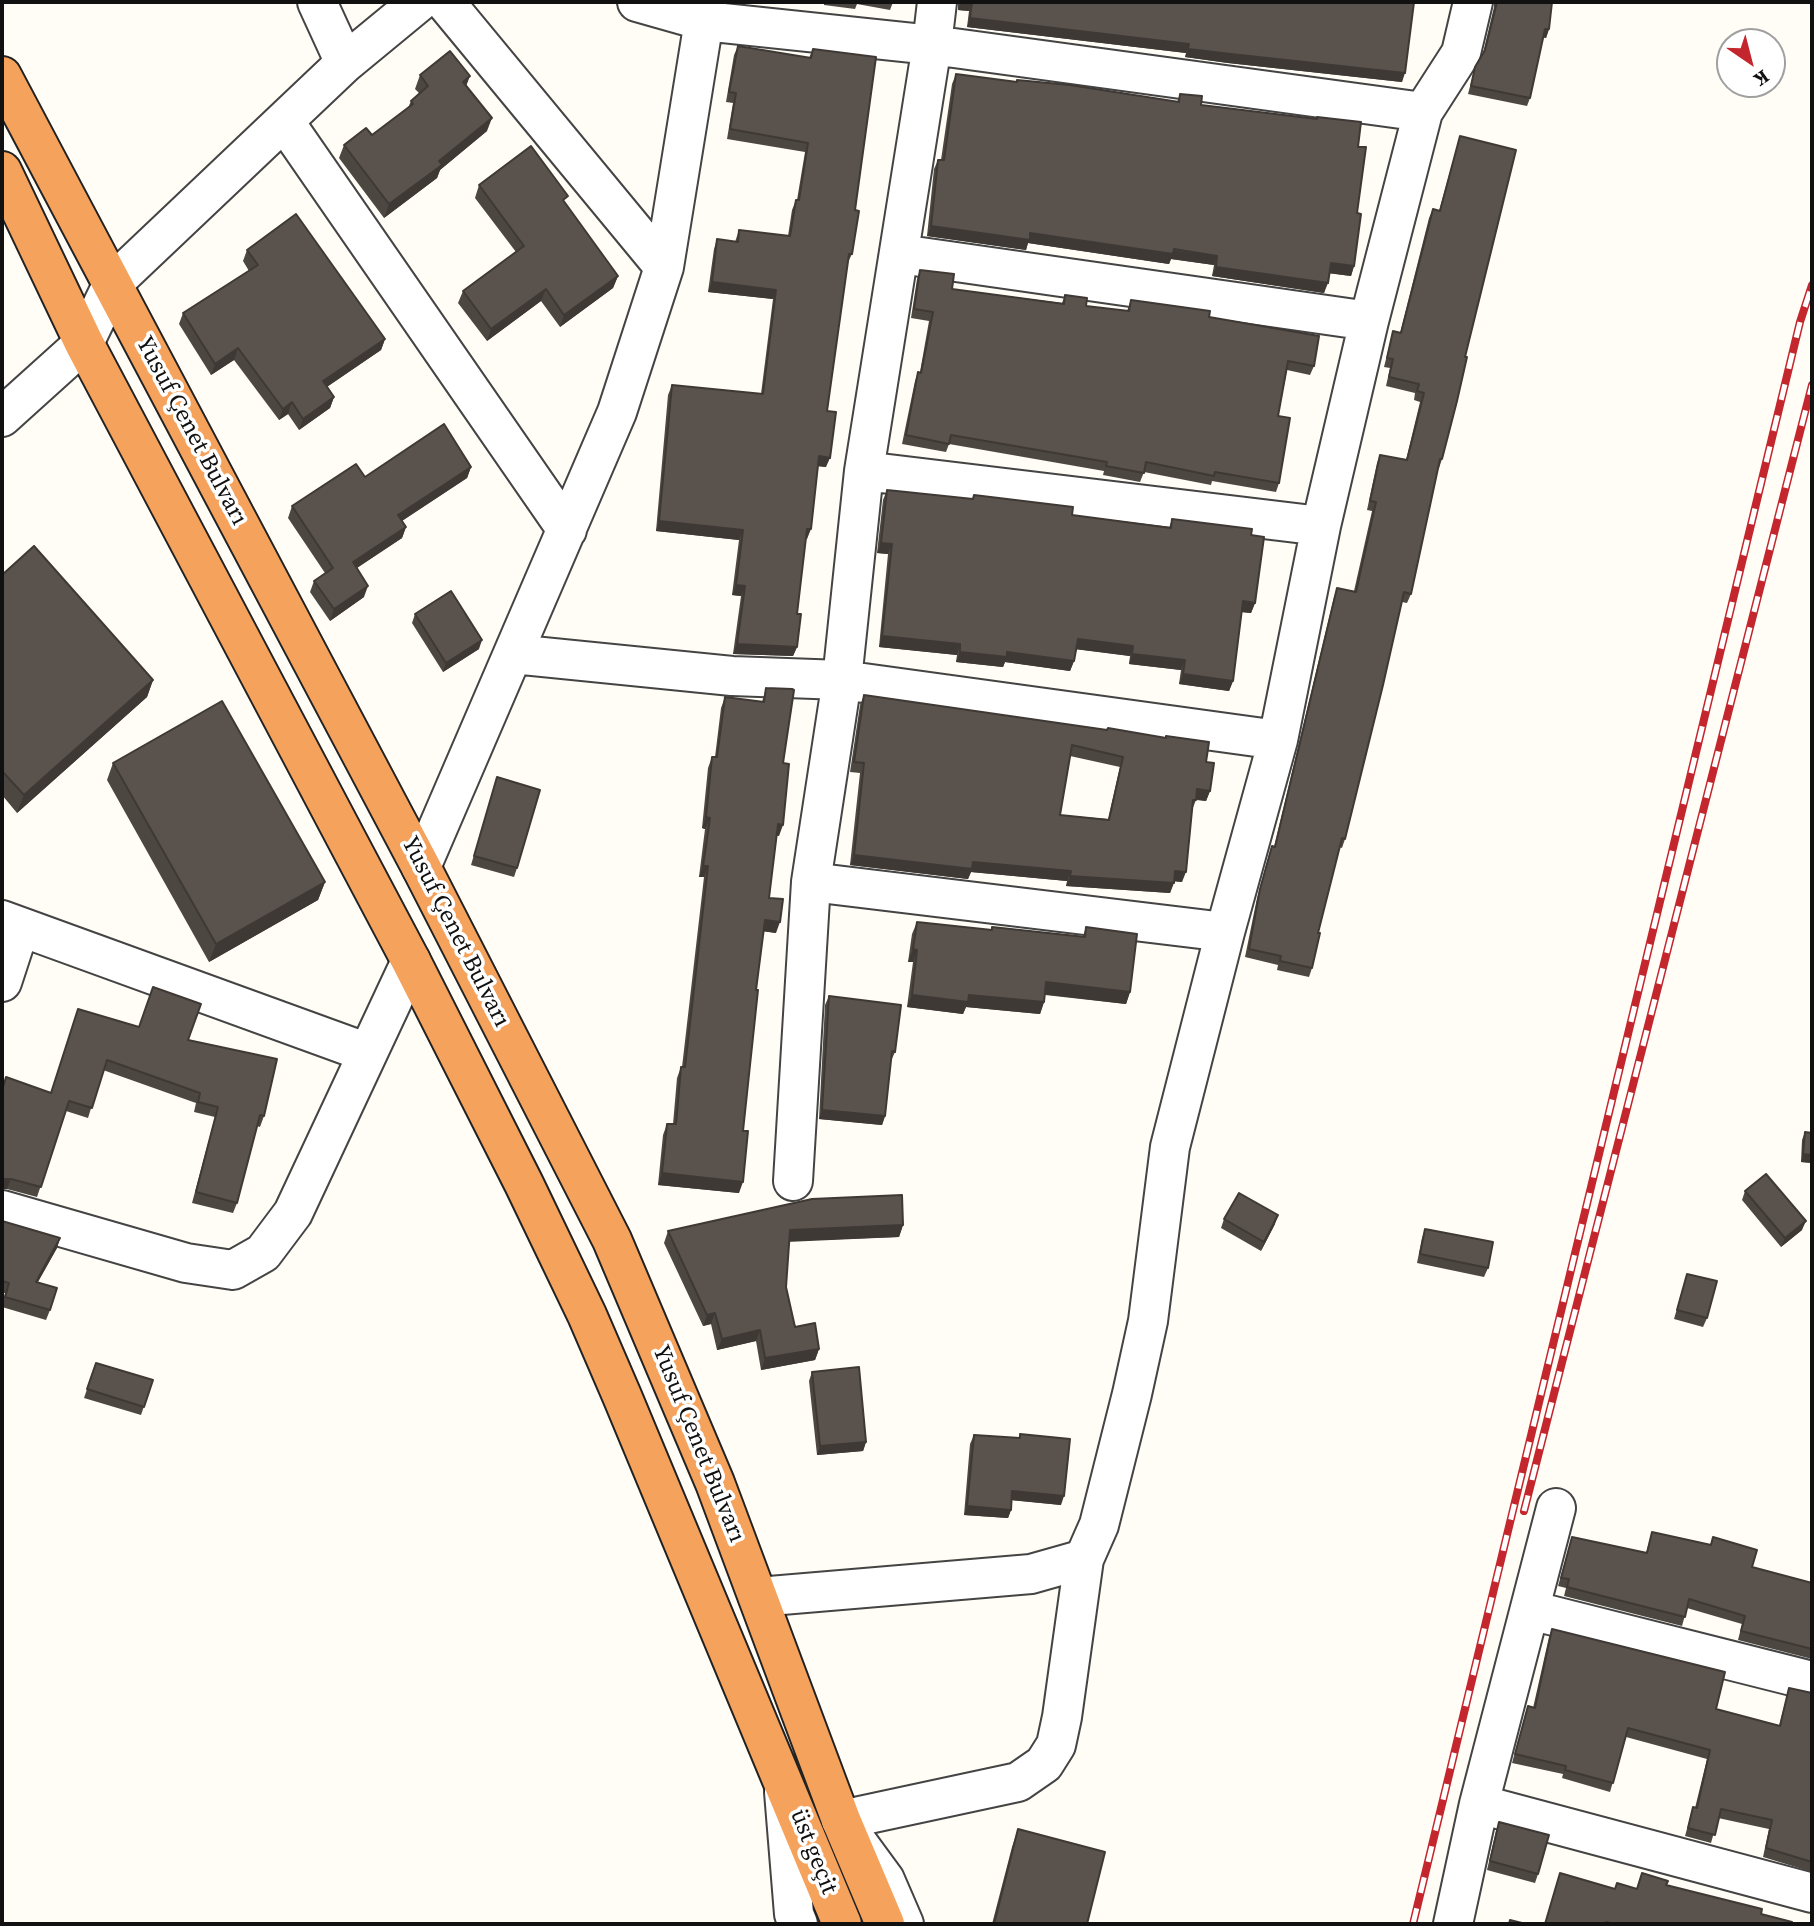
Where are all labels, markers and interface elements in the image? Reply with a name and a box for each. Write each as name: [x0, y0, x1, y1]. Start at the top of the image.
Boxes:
north arrow: [1716, 28, 1786, 98]
text: K: [1749, 64, 1775, 93]
street label: Yusuf Çenet Bulvarı: [129, 332, 253, 530]
street label: Yusuf Çenet Bulvarı: [395, 832, 515, 1032]
street label: Yusuf Çenet Bulvarı: [645, 1341, 751, 1547]
street label: üst geçit: [783, 1805, 843, 1899]

